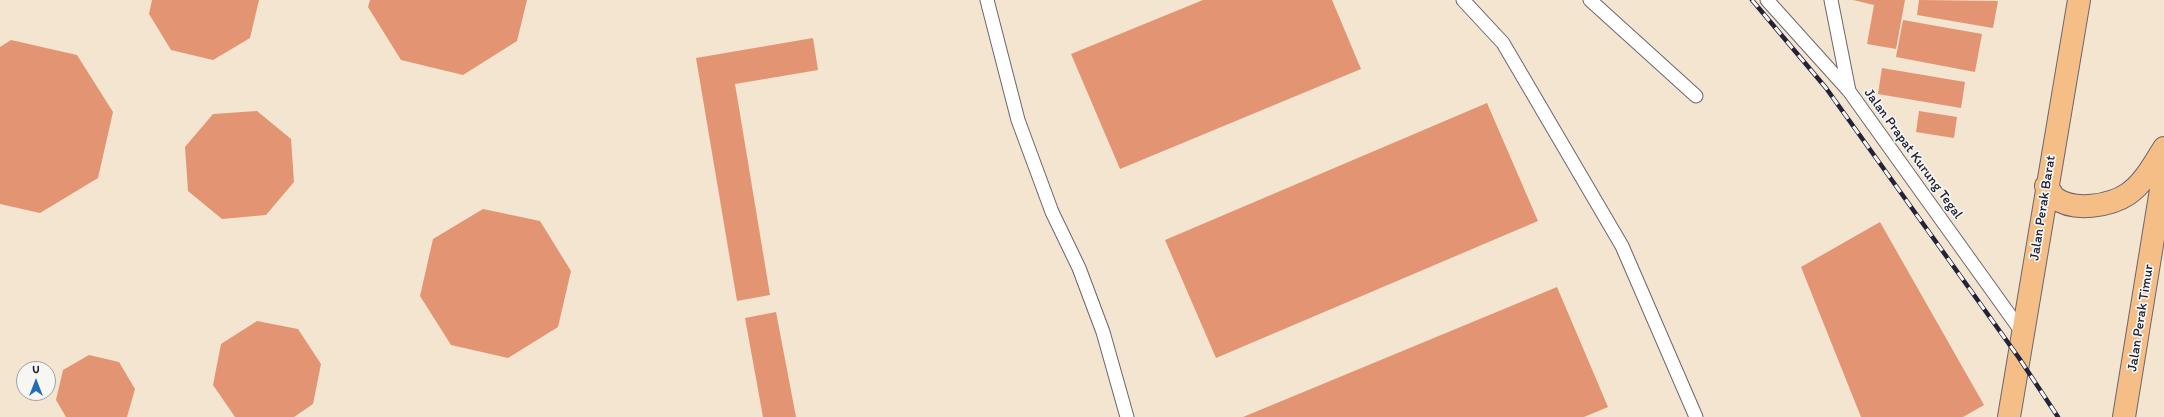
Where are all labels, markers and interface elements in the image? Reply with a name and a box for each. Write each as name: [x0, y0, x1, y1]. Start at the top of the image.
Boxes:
street label: Jalan Prapat Kurung Tegal: [1860, 86, 1966, 222]
street label: Jalan Perak Barat: [2026, 154, 2060, 262]
street label: Jalan Perak Timur: [2124, 263, 2158, 373]
north arrow: [16, 361, 56, 401]
text: U: [32, 363, 40, 376]

